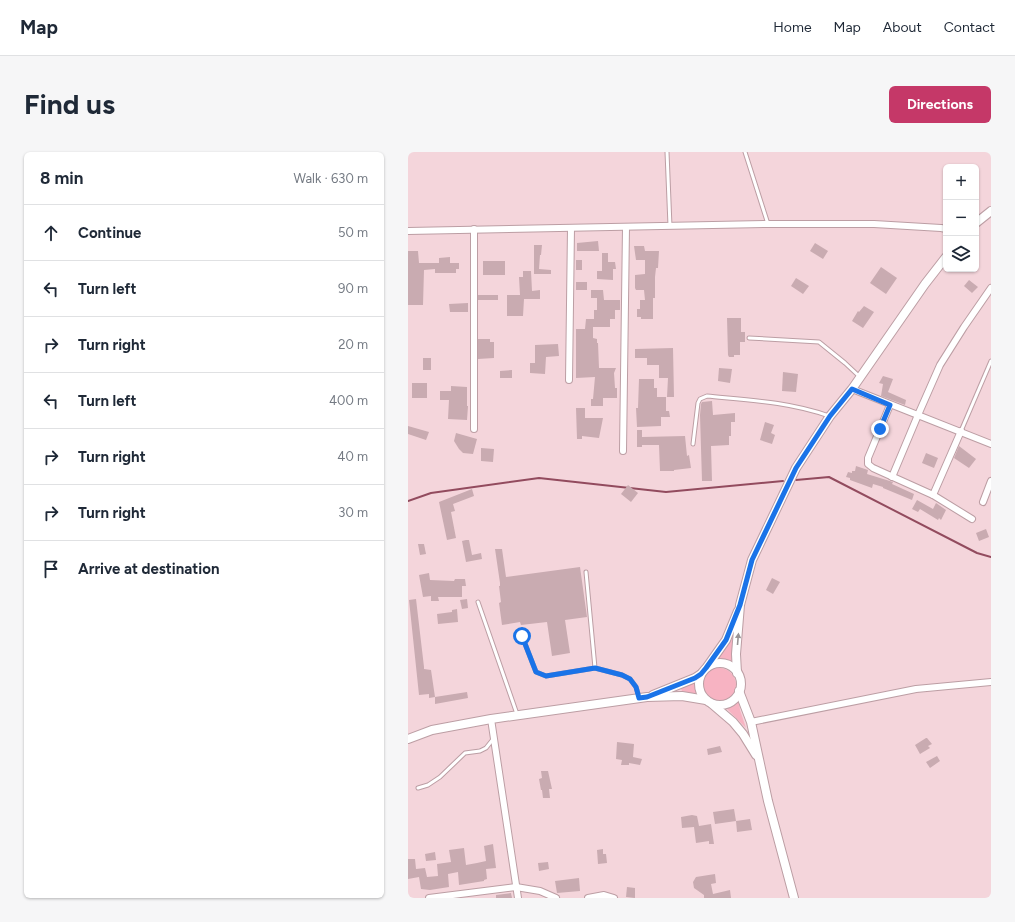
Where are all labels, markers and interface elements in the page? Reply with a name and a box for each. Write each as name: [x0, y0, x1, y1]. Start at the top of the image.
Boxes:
text: Map: [20, 16, 58, 39]
text: Home: [773, 19, 812, 36]
text: Map: [834, 19, 861, 36]
text: About: [883, 19, 922, 36]
text: Contact: [944, 19, 995, 36]
button: Directions: [889, 86, 991, 123]
text: Find us: [24, 87, 115, 121]
map controls: [943, 164, 979, 272]
button: +: [943, 164, 979, 200]
text: 8 min: [40, 168, 83, 188]
text: Walk · 630 m: [293, 171, 368, 186]
button: −: [943, 200, 979, 236]
icon: ahead: [40, 222, 62, 244]
text: Continue: [78, 224, 141, 242]
text: 50 m: [338, 225, 368, 240]
button: layers: [943, 236, 979, 272]
icon: left: [40, 278, 62, 300]
text: Turn left: [78, 280, 136, 298]
text: 90 m: [338, 281, 368, 296]
icon: right: [40, 334, 62, 356]
text: Turn right: [78, 336, 146, 354]
text: 20 m: [338, 337, 368, 352]
icon: left: [40, 390, 62, 412]
text: Turn left: [78, 392, 136, 410]
text: 400 m: [329, 393, 368, 408]
route end: [871, 420, 889, 438]
icon: right: [40, 446, 62, 468]
text: Turn right: [78, 448, 146, 466]
text: 40 m: [337, 449, 368, 464]
icon: right: [40, 502, 62, 524]
text: Turn right: [78, 504, 146, 522]
text: 30 m: [338, 505, 368, 520]
icon: arrive: [40, 558, 62, 580]
text: Arrive at destination: [78, 560, 219, 578]
route start: [513, 627, 531, 645]
one-way arrow: [734, 633, 741, 645]

